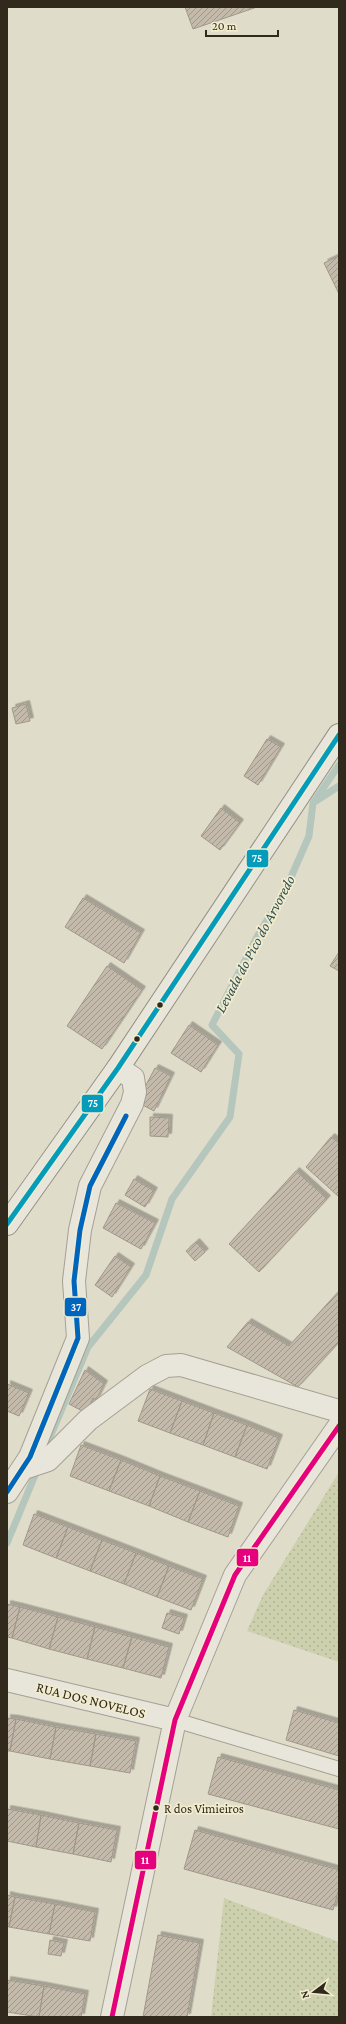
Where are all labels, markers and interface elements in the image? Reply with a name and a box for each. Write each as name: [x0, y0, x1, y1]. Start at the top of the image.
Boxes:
scale bar: [206, 12, 278, 38]
text: 20 m: [212, 19, 237, 33]
line badge: 75: [246, 849, 269, 868]
text: 75: [252, 852, 262, 864]
water label: Levada do Pico do Arvoredo: [212, 873, 298, 1015]
unlabelled marker: [155, 1000, 165, 1010]
unlabelled marker: [132, 1034, 142, 1044]
line badge: 75: [81, 1094, 104, 1113]
text: 75: [88, 1097, 98, 1109]
line badge: 37: [64, 1297, 87, 1317]
text: 37: [71, 1301, 81, 1313]
line badge: 11: [236, 1548, 259, 1567]
text: 11: [243, 1552, 251, 1564]
street label: RUA DOS NOVELOS: [35, 1679, 148, 1721]
place label: R dos Vimieiros: [164, 1801, 244, 1816]
marker: R dos Vimieiros: [151, 1803, 161, 1813]
line badge: 11: [134, 1850, 157, 1870]
text: 11: [141, 1854, 149, 1866]
north arrow: [294, 1972, 334, 2012]
text: N: [297, 1989, 311, 2000]

